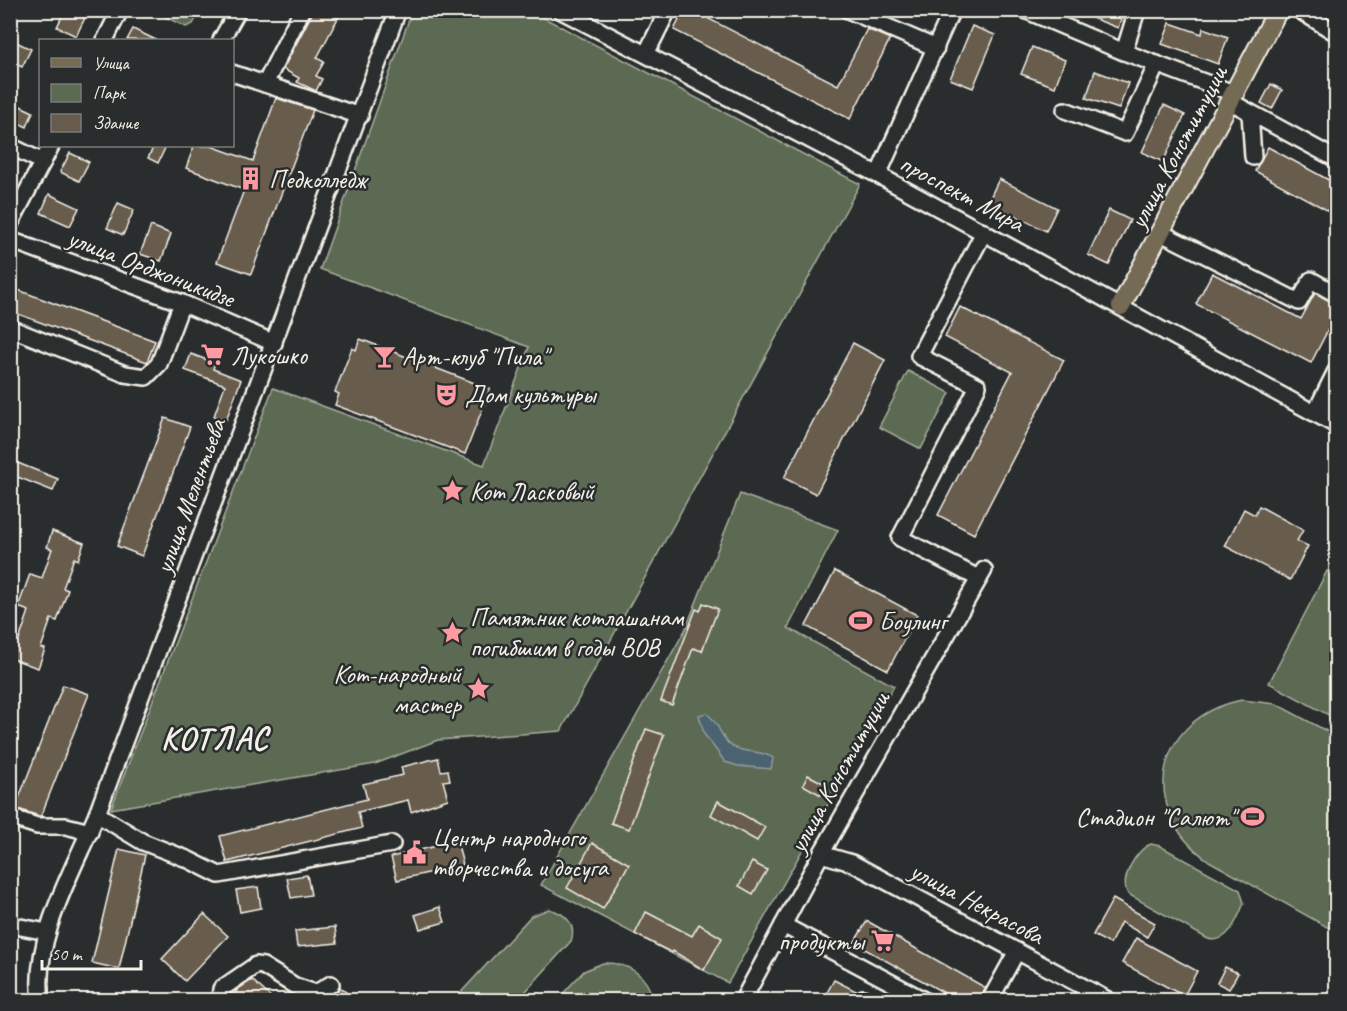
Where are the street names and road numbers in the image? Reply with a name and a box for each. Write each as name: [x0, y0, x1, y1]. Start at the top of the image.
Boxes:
street label: улица Конституции: [1120, 59, 1235, 236]
street label: проспект Мира: [894, 146, 1032, 240]
street label: улица Орджоникидзе: [61, 220, 241, 316]
street label: улица Мелентьева: [146, 412, 234, 580]
street label: улица Конституции: [780, 684, 898, 860]
street label: улица Некрасова: [903, 853, 1051, 953]

